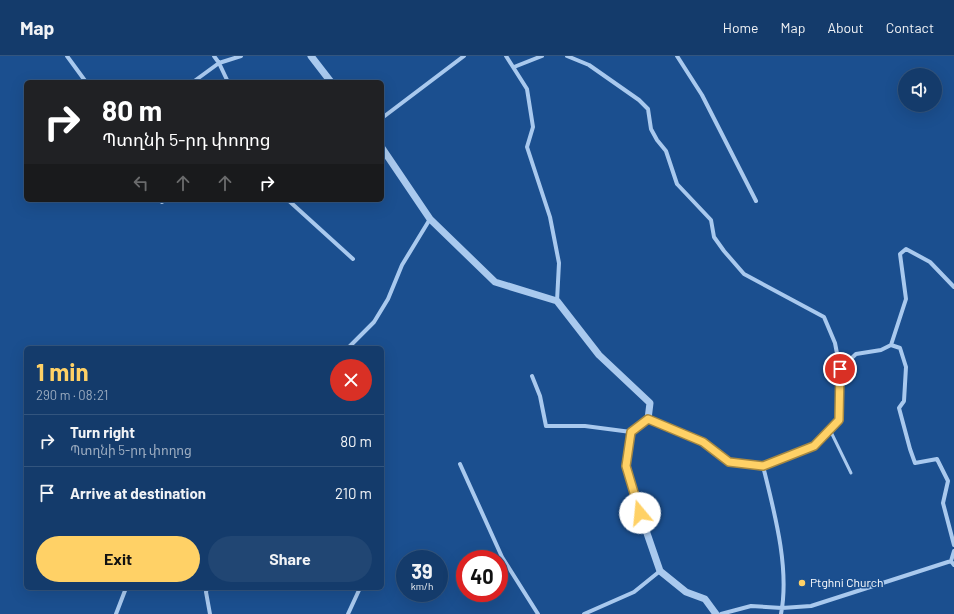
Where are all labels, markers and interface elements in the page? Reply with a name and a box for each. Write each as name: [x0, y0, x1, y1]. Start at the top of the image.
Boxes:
text: Map: [20, 16, 54, 39]
text: Home: [723, 19, 759, 36]
text: Map: [781, 19, 805, 36]
text: About: [827, 19, 864, 36]
text: Contact: [886, 19, 934, 36]
map controls: [898, 68, 942, 112]
button: sound: [898, 68, 942, 112]
text: 80 m: [102, 93, 162, 127]
icon: right: [36, 96, 88, 148]
text: Պտղնի 5-րդ փողոց: [102, 128, 271, 150]
icon: left: [130, 172, 152, 194]
icon: ahead: [172, 172, 194, 194]
icon: ahead: [214, 172, 236, 194]
icon: right: [256, 172, 278, 194]
pin: [823, 352, 857, 386]
text: 1 min: [36, 357, 89, 386]
icon: arrive: [829, 358, 851, 380]
button: close: [330, 359, 372, 401]
text: 290 m · 08:21: [36, 387, 108, 403]
text: Turn right: [70, 423, 135, 441]
icon: right: [36, 430, 58, 452]
text: 80 m: [340, 432, 372, 450]
text: Պտղնի 5-րդ փողոց: [70, 442, 192, 458]
icon: arrive: [36, 482, 58, 504]
text: Arrive at destination: [70, 484, 206, 502]
text: 210 m: [335, 484, 372, 502]
position arrow: [619, 492, 661, 534]
button: Exit: [36, 536, 200, 582]
button: Share: [208, 536, 372, 582]
speed limit sign: 40: [456, 550, 508, 602]
text: 39: [411, 559, 433, 583]
place label: Ptghni Church: [810, 575, 883, 589]
marker: Ptghni Church: [797, 578, 807, 588]
text: km/h: [411, 580, 433, 592]

